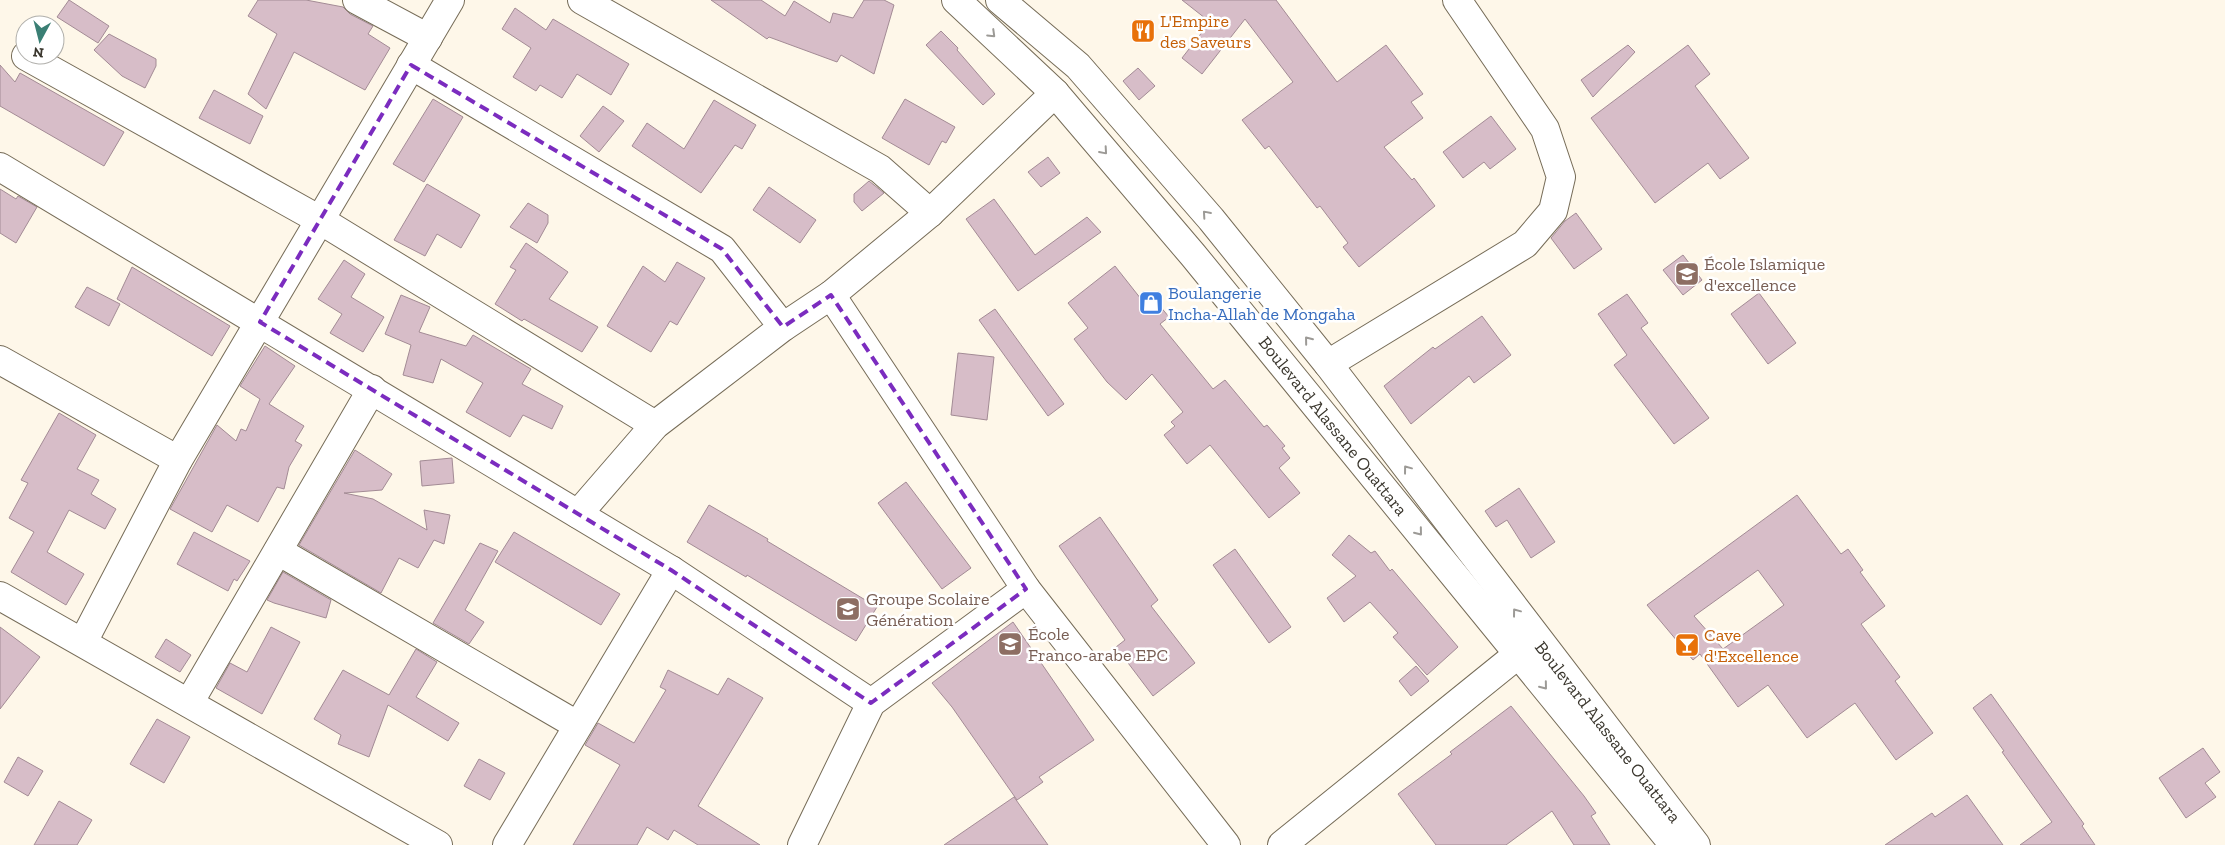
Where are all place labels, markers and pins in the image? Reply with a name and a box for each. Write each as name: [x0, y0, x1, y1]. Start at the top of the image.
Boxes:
place label: L'Empire des Saveurs: [1160, 10, 1251, 53]
restaurant icon: L'Empire des Saveurs: [1130, 18, 1156, 44]
place label: École Islamique d'excellence: [1704, 253, 1825, 296]
school or university icon: École Islamique d'excellence: [1674, 261, 1700, 287]
place label: Boulangerie Incha-Allah de Mongaha: [1168, 282, 1356, 325]
shop icon: Boulangerie Incha-Allah de Mongaha: [1138, 290, 1164, 316]
place label: Groupe Scolaire Génération: [866, 588, 989, 631]
school or university icon: Groupe Scolaire Génération: [835, 596, 861, 622]
place label: École Franco-arabe EPC: [1028, 623, 1168, 666]
place label: Cave d'Excellence: [1704, 624, 1799, 667]
school or university icon: École Franco-arabe EPC: [997, 631, 1023, 657]
bar icon: Cave d'Excellence: [1674, 632, 1700, 658]

